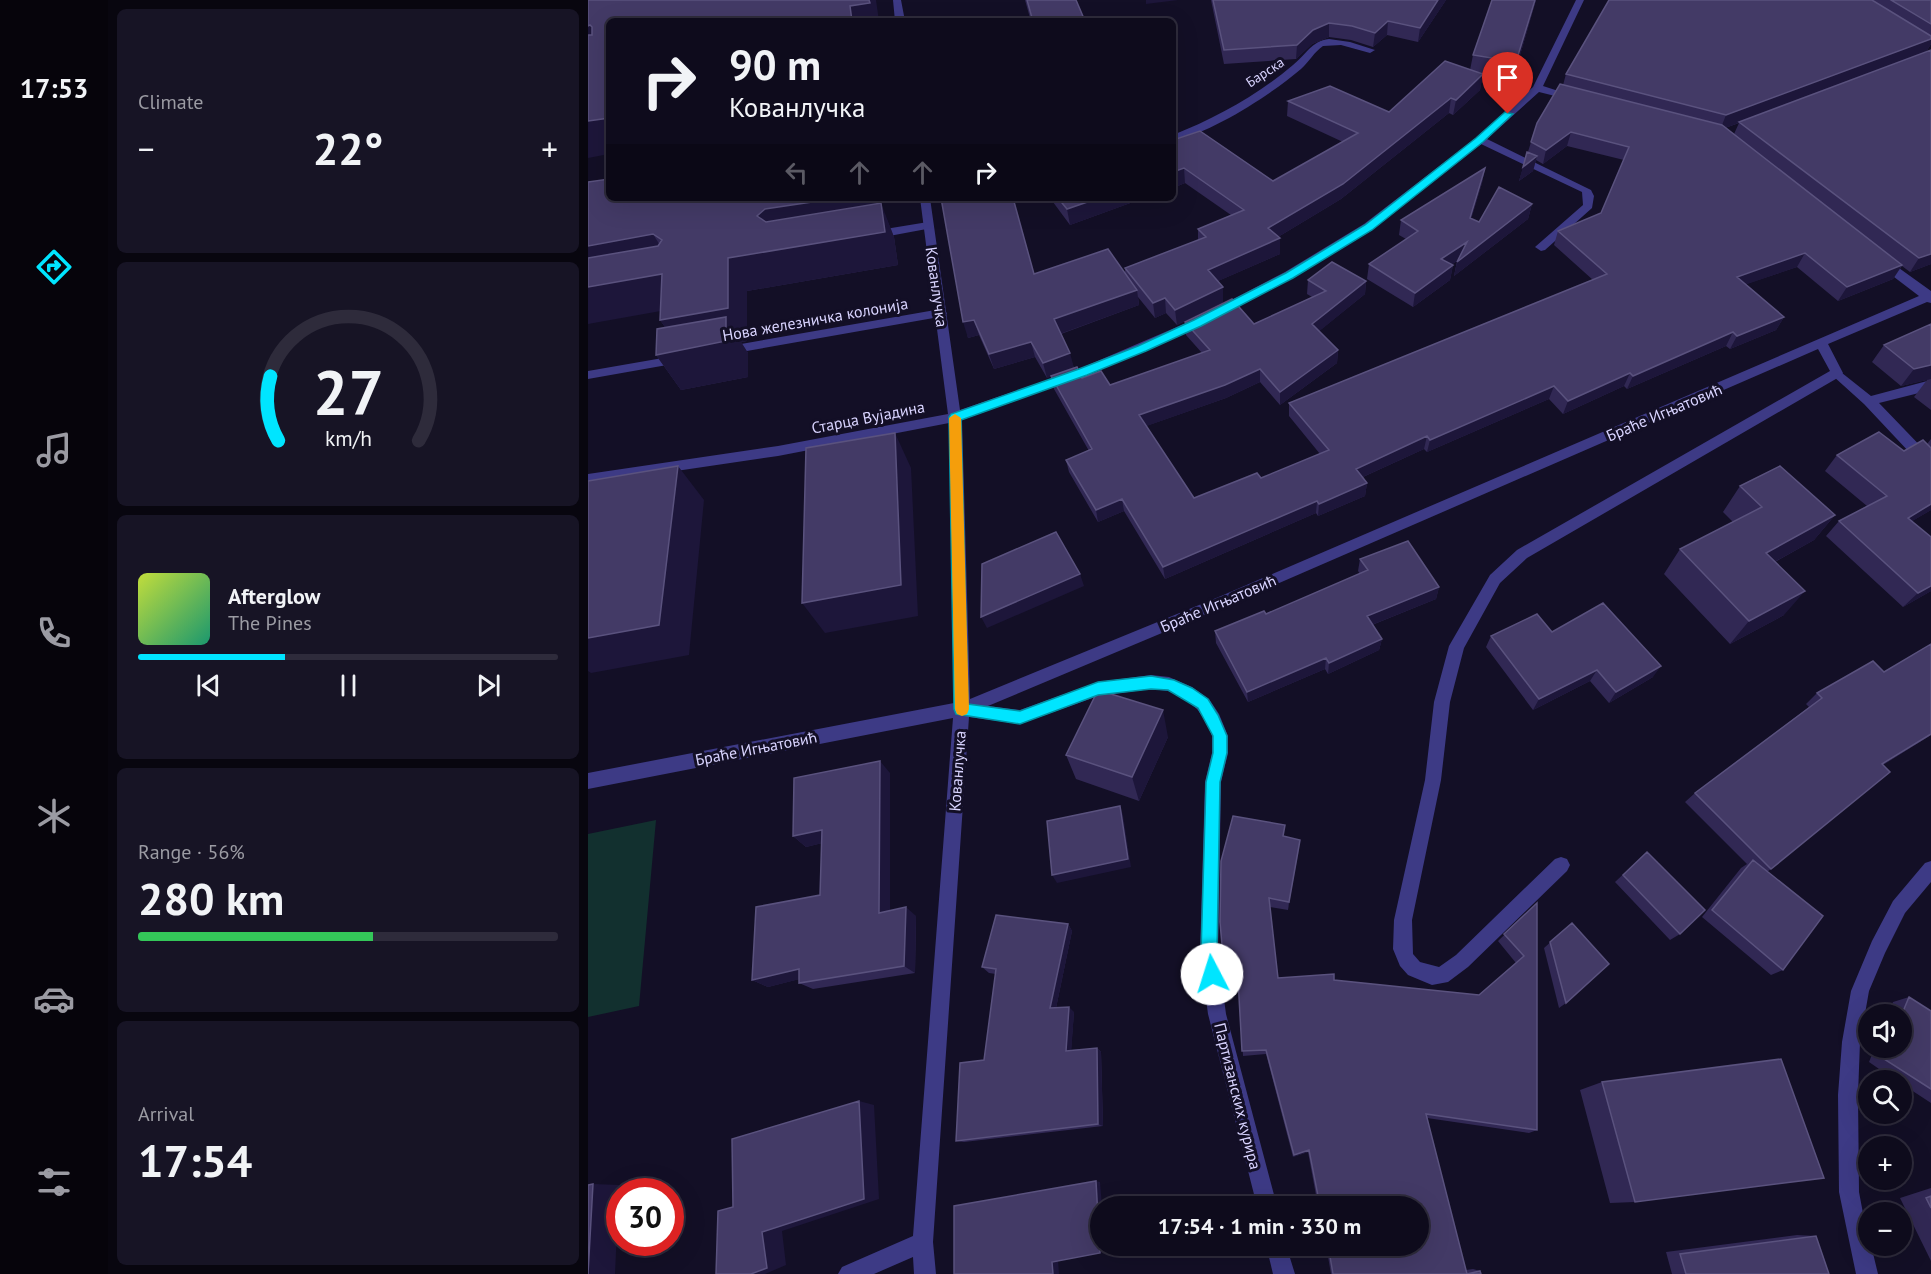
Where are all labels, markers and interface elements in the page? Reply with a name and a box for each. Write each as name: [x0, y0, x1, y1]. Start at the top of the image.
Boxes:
text: 90 m: [729, 37, 821, 92]
icon: right: [630, 42, 708, 120]
pin: [1482, 52, 1533, 114]
street label: Барска: [1242, 53, 1288, 91]
icon: arrive: [1491, 61, 1524, 94]
text: 17:53: [20, 71, 88, 105]
text: Climate: [138, 89, 204, 115]
text: Кованлучка: [729, 90, 865, 124]
text: 22°: [313, 119, 383, 177]
text: −: [138, 127, 155, 170]
text: +: [541, 127, 558, 170]
icon: left: [780, 156, 813, 189]
icon: ahead: [843, 156, 876, 189]
icon: ahead: [906, 156, 939, 189]
icon: right: [969, 156, 1002, 189]
icon: directions: [33, 246, 75, 288]
street label: Кованлучка: [921, 246, 953, 328]
street label: Нова железничка колонија: [721, 293, 909, 345]
text: 27: [313, 351, 383, 432]
street label: Браће Игњатовић: [1603, 379, 1725, 445]
street label: Старца Вујадина: [810, 396, 926, 438]
text: km/h: [324, 424, 371, 452]
icon: music: [33, 429, 75, 471]
street label: Браће Игњатовић: [1157, 570, 1279, 636]
text: Afterglow: [228, 582, 320, 610]
text: The Pines: [228, 610, 312, 636]
icon: phone: [33, 612, 75, 654]
icon: previous: [192, 669, 225, 702]
icon: pause: [332, 669, 365, 702]
icon: next: [472, 669, 505, 702]
street label: Браће Игњатовић: [693, 726, 819, 770]
street label: Кованлучка: [944, 730, 970, 812]
icon: climate: [33, 795, 75, 837]
text: Range · 56%: [138, 839, 245, 865]
text: 280 km: [138, 869, 284, 927]
position arrow: [1180, 942, 1244, 1006]
icon: car: [33, 978, 75, 1020]
map controls: [1858, 1004, 1912, 1256]
button: sound: [1858, 1004, 1912, 1058]
street label: Партизанских курира: [1210, 1021, 1266, 1171]
button: search: [1858, 1070, 1912, 1124]
text: Arrival: [138, 1101, 194, 1127]
text: 17:54: [138, 1131, 252, 1189]
button: +: [1858, 1136, 1912, 1190]
icon: filters: [33, 1161, 75, 1203]
speed limit sign: 30: [606, 1178, 684, 1256]
button: −: [1858, 1202, 1912, 1256]
text: 17:54 · 1 min · 330 m: [1158, 1212, 1361, 1240]

